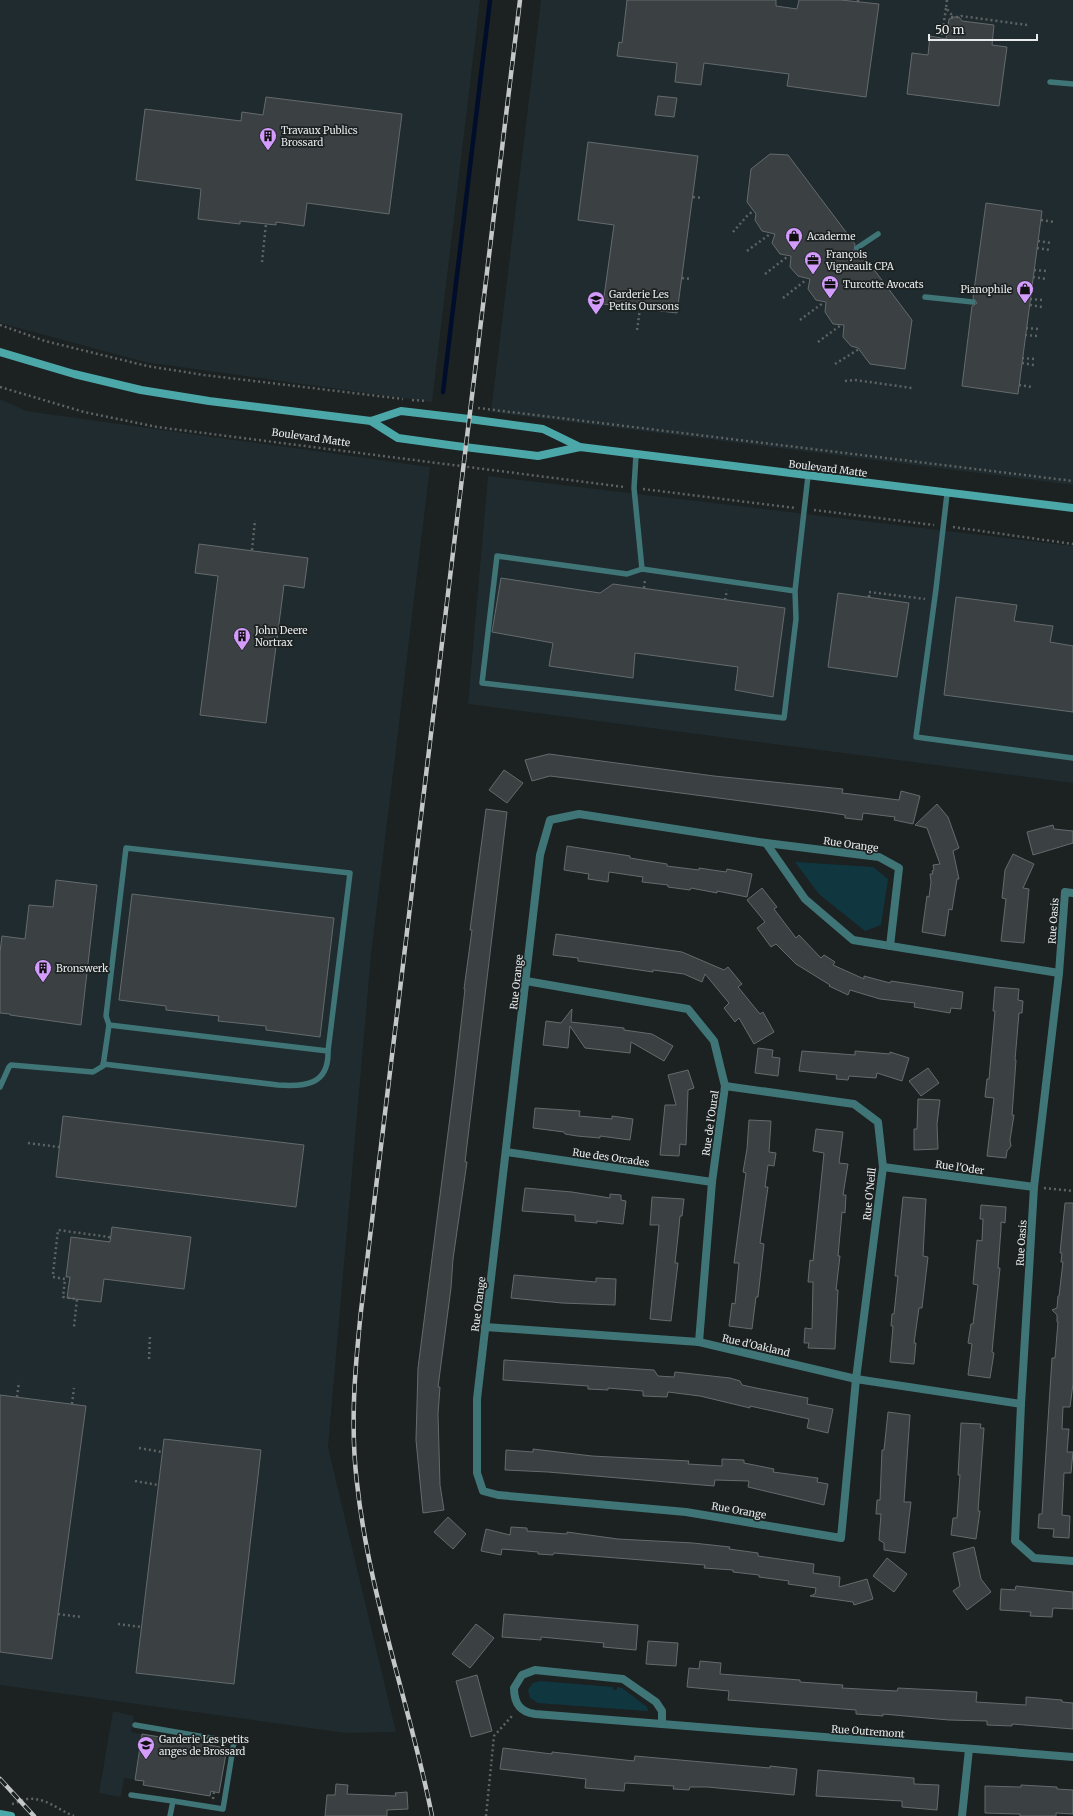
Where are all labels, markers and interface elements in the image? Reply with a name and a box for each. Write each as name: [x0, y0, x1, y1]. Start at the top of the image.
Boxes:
scale bar: [929, 16, 1037, 42]
text: 50 m: [935, 22, 964, 37]
place label: Travaux Publics Brossard: [281, 124, 358, 149]
building icon: Travaux Publics Brossard: [258, 126, 278, 151]
shop icon: Acaderme: [784, 226, 804, 251]
place label: Acaderme: [806, 230, 855, 243]
place label: François Vigneault CPA: [825, 248, 895, 273]
office icon: François Vigneault CPA: [803, 250, 823, 275]
office icon: Turcotte Avocats: [820, 274, 840, 299]
place label: Turcotte Avocats: [843, 278, 924, 291]
shop icon: Pianophile: [1015, 279, 1035, 304]
place label: Pianophile: [960, 283, 1012, 296]
place label: Garderie Les Petits Oursons: [609, 288, 679, 313]
school or university icon: Garderie Les Petits Oursons: [586, 290, 606, 315]
street label: Boulevard Matte: [271, 426, 351, 449]
street label: Boulevard Matte: [788, 457, 868, 480]
place label: John Deere Nortrax: [254, 624, 308, 649]
building icon: John Deere Nortrax: [232, 626, 252, 651]
street label: Rue Orange: [823, 834, 879, 855]
street label: Rue Oasis: [1045, 897, 1062, 945]
street label: Rue Orange: [507, 954, 526, 1010]
building icon: Bronswerk: [33, 958, 53, 983]
place label: Bronswerk: [56, 962, 109, 975]
street label: Rue de l'Oural: [699, 1089, 722, 1157]
street label: Rue des Orcades: [572, 1146, 650, 1169]
street label: Rue l'Oder: [935, 1158, 986, 1177]
street label: Rue O'Neill: [860, 1167, 879, 1221]
street label: Rue Oasis: [1013, 1219, 1030, 1267]
street label: Rue Orange: [469, 1276, 488, 1332]
street label: Rue d'Oakland: [721, 1331, 791, 1360]
street label: Rue Orange: [711, 1499, 767, 1522]
street label: Rue Outremont: [831, 1722, 905, 1741]
place label: Garderie Les petits anges de Brossard: [159, 1733, 249, 1758]
school or university icon: Garderie Les petits anges de Brossard: [136, 1735, 156, 1760]

